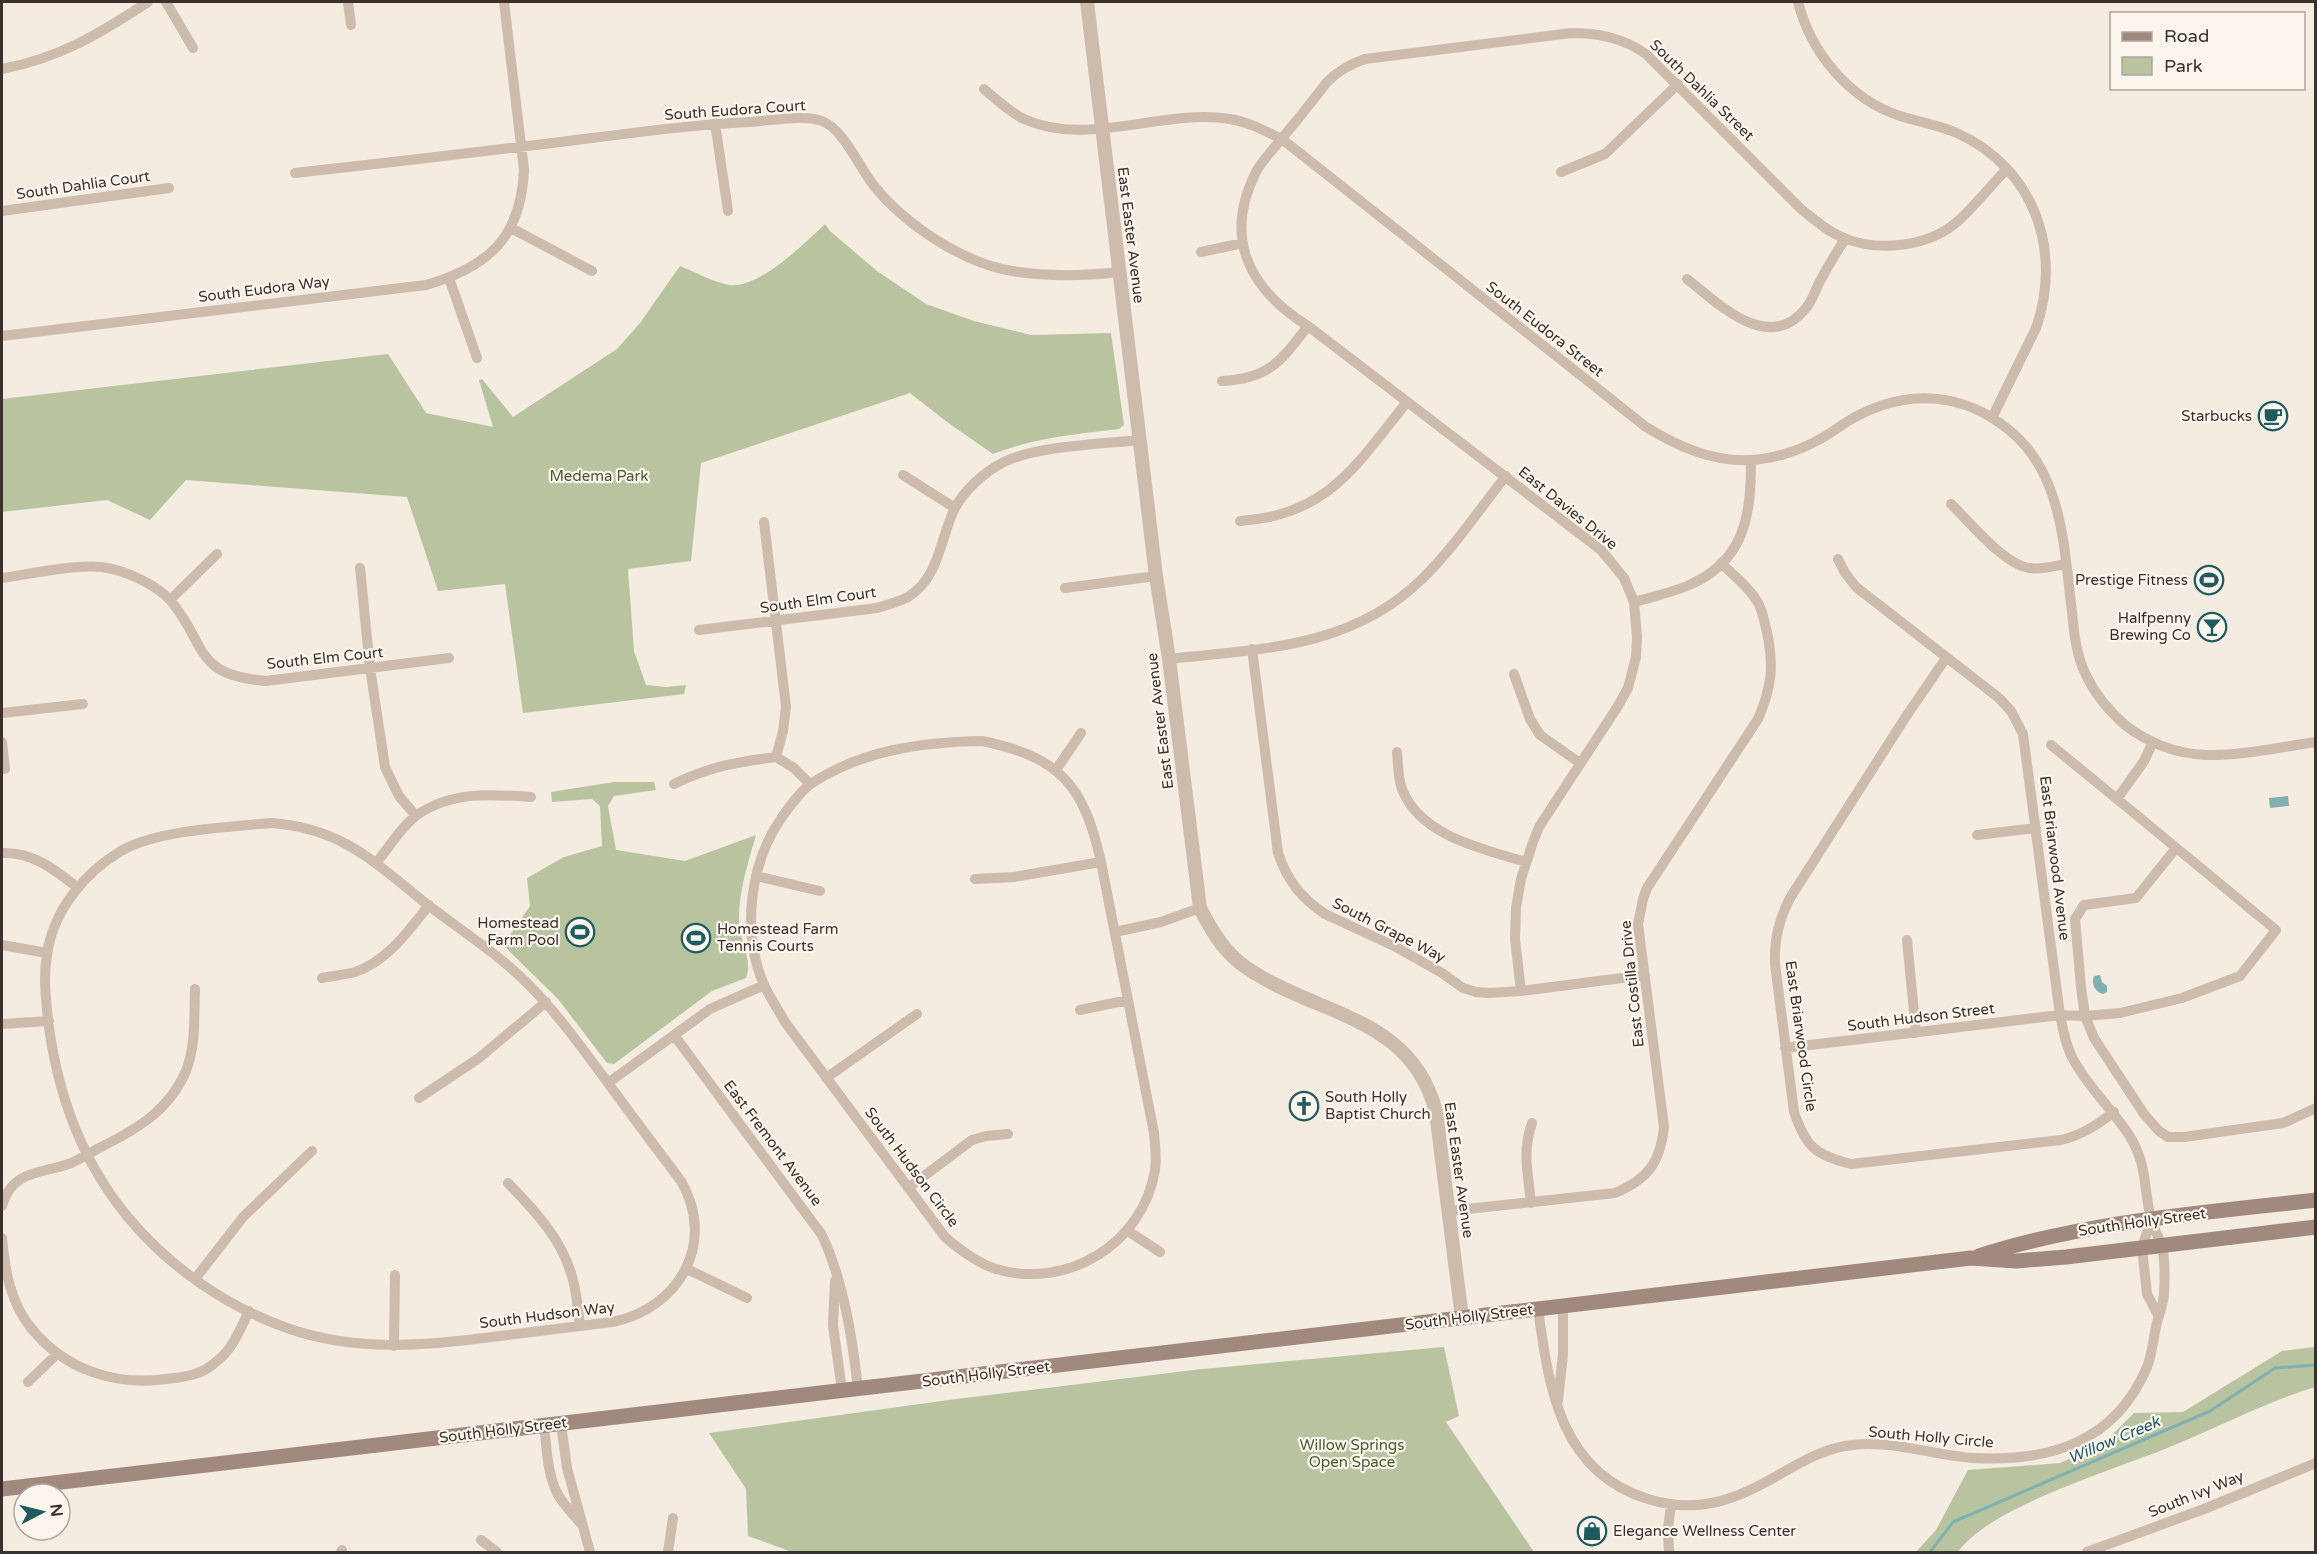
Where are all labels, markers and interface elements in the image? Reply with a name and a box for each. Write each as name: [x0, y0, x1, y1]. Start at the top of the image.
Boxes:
legend: [2110, 12, 2305, 90]
text: Road: [2164, 25, 2209, 47]
street label: South Dahlia Street: [1646, 36, 1758, 144]
text: Park: [2164, 55, 2203, 77]
street label: South Eudora Court: [664, 96, 806, 124]
street label: East Easter Avenue: [1114, 166, 1148, 304]
street label: South Dahlia Court: [15, 167, 151, 203]
street label: South Eudora Way: [197, 272, 331, 306]
street label: South Eudora Street: [1483, 277, 1608, 381]
cafe icon: Starbucks: [2257, 400, 2289, 432]
place label: Starbucks: [2181, 407, 2252, 425]
street label: East Davies Drive: [1515, 463, 1621, 553]
park label: Medema Park: [550, 467, 648, 485]
sports icon: Prestige Fitness: [2193, 564, 2225, 596]
place label: Prestige Fitness: [2075, 571, 2188, 589]
street label: South Elm Court: [759, 583, 878, 617]
place label: Halfpenny Brewing Co: [2109, 609, 2191, 644]
bar icon: Halfpenny Brewing Co: [2196, 611, 2228, 643]
street label: South Elm Court: [266, 643, 384, 673]
street label: East Easter Avenue: [1143, 652, 1177, 790]
street label: East Briarwood Avenue: [2036, 775, 2074, 941]
street label: South Grape Way: [1329, 894, 1449, 966]
place label: Homestead Farm Pool: [477, 914, 559, 949]
sports icon: Homestead Farm Pool: [564, 916, 596, 948]
place label: Homestead Farm Tennis Courts: [717, 920, 838, 955]
street label: East Costilla Drive: [1616, 920, 1648, 1048]
sports icon: Homestead Farm Tennis Courts: [680, 922, 712, 954]
street label: East Briarwood Circle: [1782, 960, 1820, 1112]
street label: South Hudson Street: [1846, 999, 1996, 1035]
street label: East Fremont Avenue: [720, 1077, 826, 1209]
place label: South Holly Baptist Church: [1325, 1088, 1431, 1123]
church icon: South Holly Baptist Church: [1288, 1090, 1320, 1122]
street label: East Easter Avenue: [1441, 1101, 1477, 1239]
street label: South Hudson Circle: [861, 1104, 963, 1230]
street label: South Holly Street: [2077, 1204, 2207, 1240]
street label: South Hudson Way: [478, 1298, 616, 1332]
street label: South Holly Street: [1404, 1300, 1534, 1334]
street label: South Holly Street: [921, 1357, 1051, 1391]
water label: Willow Creek: [2065, 1411, 2164, 1468]
street label: South Holly Street: [438, 1413, 568, 1447]
street label: South Holly Circle: [1868, 1423, 1994, 1451]
park label: Willow Springs Open Space: [1300, 1436, 1404, 1471]
street label: South Ivy Way: [2146, 1467, 2246, 1521]
north arrow: [12, 1482, 72, 1542]
text: N: [45, 1503, 67, 1518]
shop icon: Elegance Wellness Center: [1576, 1515, 1608, 1547]
place label: Elegance Wellness Center: [1613, 1522, 1796, 1540]

